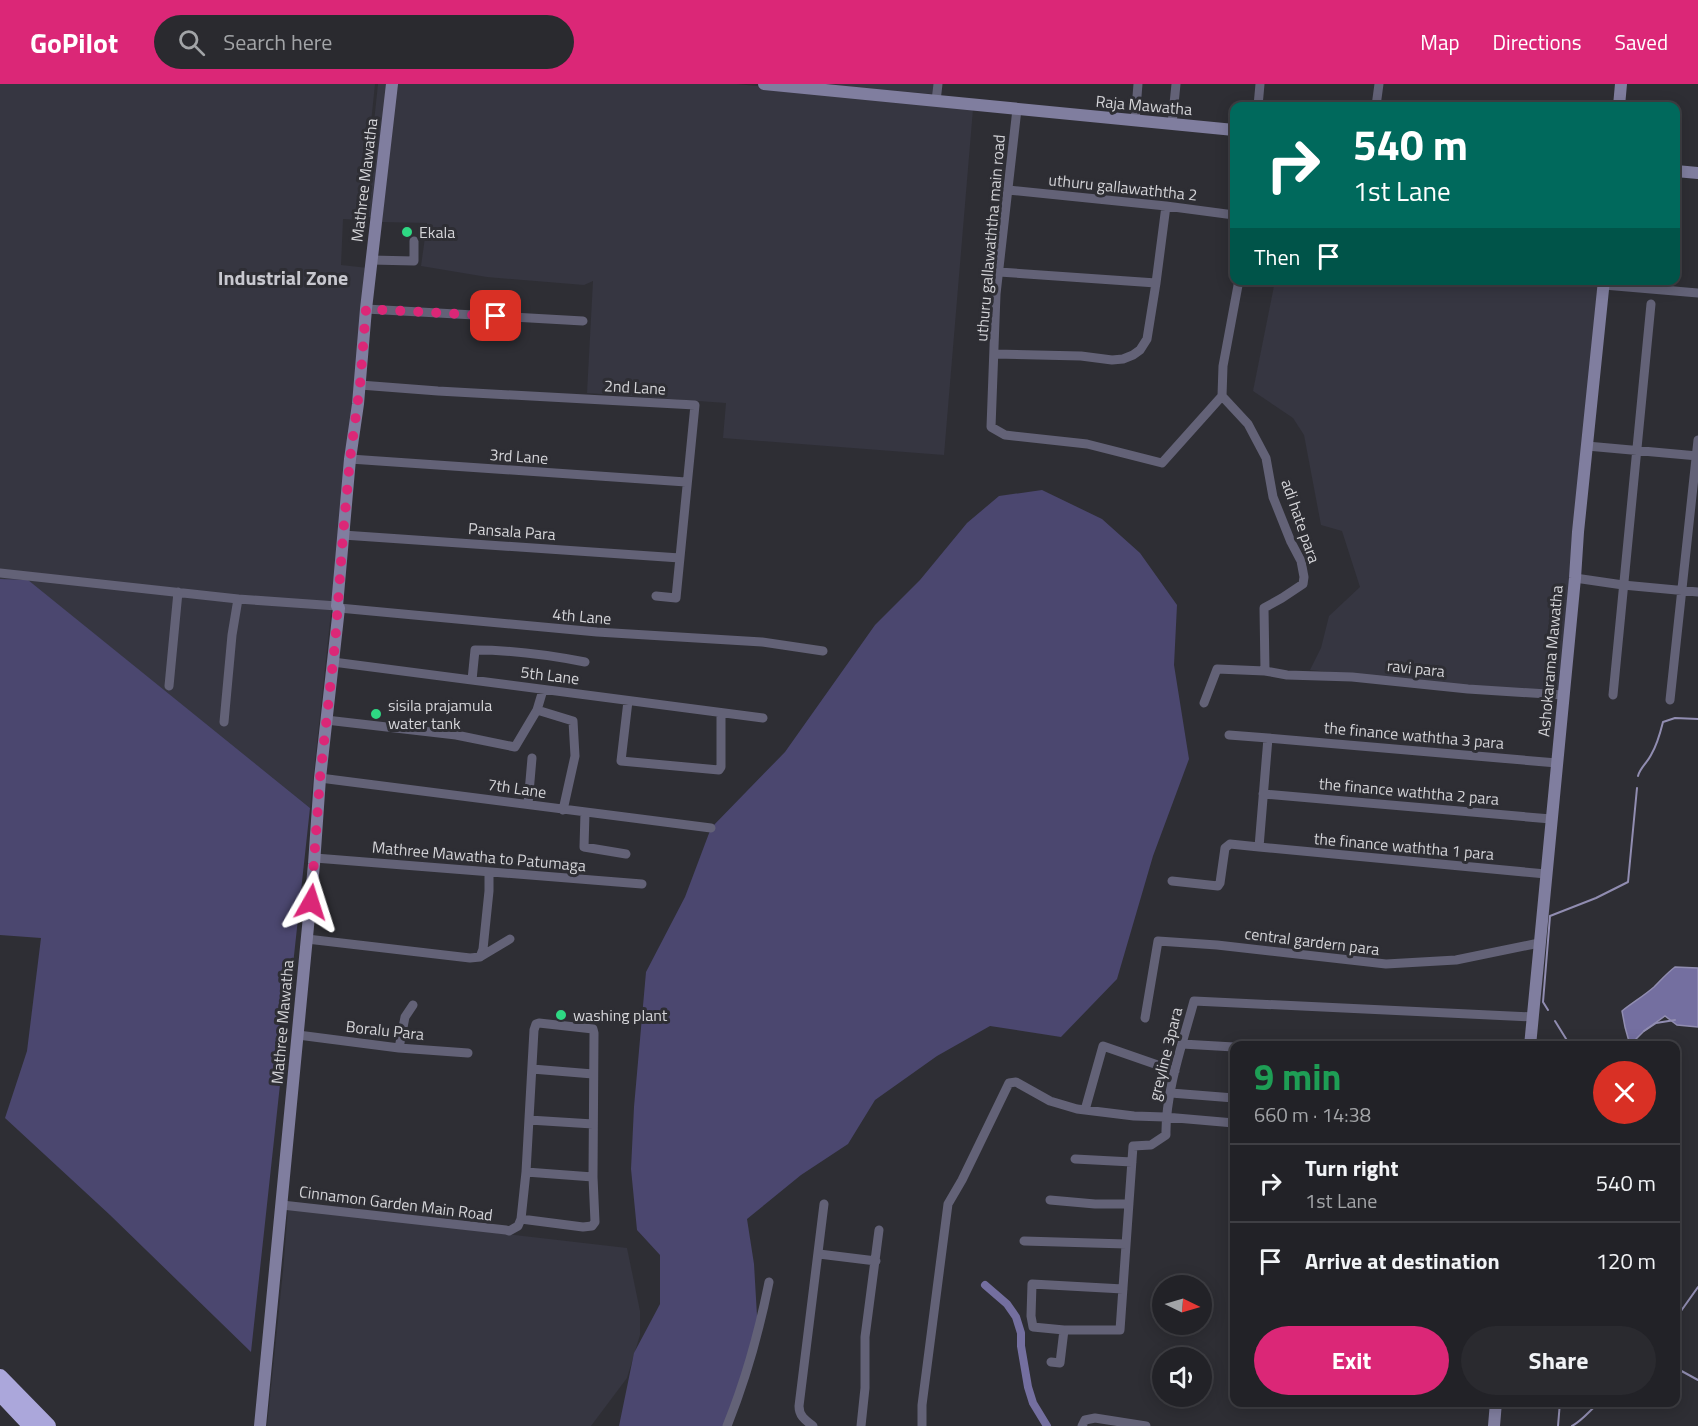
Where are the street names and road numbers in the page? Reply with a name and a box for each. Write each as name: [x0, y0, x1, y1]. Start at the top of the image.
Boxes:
street label: Raja Mawatha: [1095, 89, 1193, 121]
street label: Mathree Mawatha: [345, 117, 383, 243]
street label: uthuru gallawaththa main road: [969, 133, 1011, 343]
street label: uthuru gallawaththa 2: [1047, 167, 1199, 207]
street label: 2nd Lane: [603, 373, 667, 401]
street label: 3rd Lane: [489, 442, 549, 470]
street label: adi hate para: [1275, 476, 1327, 566]
street label: Pansala Para: [467, 516, 557, 546]
street label: Ashokarama Mawatha: [1531, 584, 1569, 738]
street label: 4th Lane: [552, 601, 612, 631]
street label: ravi para: [1386, 653, 1446, 683]
street label: 5th Lane: [519, 659, 581, 691]
street label: the finance waththa 3 para: [1323, 715, 1505, 755]
street label: the finance waththa 2 para: [1318, 771, 1500, 811]
street label: 7th Lane: [486, 772, 548, 804]
street label: the finance waththa 1 para: [1313, 826, 1495, 866]
street label: Mathree Mawatha to Patumaga: [371, 835, 587, 877]
street label: central gardern para: [1243, 921, 1381, 961]
street label: Mathree Mawatha: [265, 959, 299, 1085]
street label: greyline 3para: [1142, 1005, 1188, 1103]
street label: Boralu Para: [345, 1014, 425, 1046]
street label: Cinnamon Garden Main Road: [298, 1179, 494, 1227]

